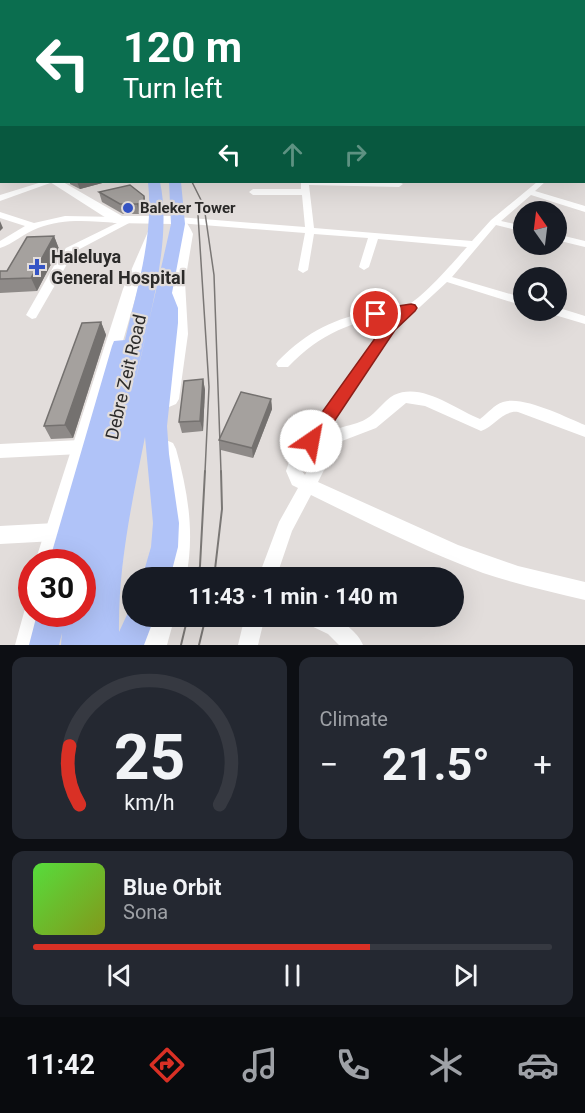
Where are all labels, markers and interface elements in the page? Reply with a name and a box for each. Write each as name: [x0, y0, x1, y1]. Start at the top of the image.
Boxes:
text: 120 m: [123, 23, 242, 72]
icon: left: [24, 24, 102, 102]
text: Turn left: [123, 73, 223, 105]
icon: left: [213, 138, 246, 171]
icon: ahead: [276, 138, 309, 171]
icon: right: [339, 138, 372, 171]
place label: Baleker Tower: [140, 199, 236, 217]
marker: Baleker Tower: [121, 201, 135, 215]
north arrow: [513, 201, 567, 255]
map controls: [513, 201, 567, 321]
place label: Haleluya General Hospital: [51, 246, 185, 288]
marker: Haleluya General Hospital: [28, 258, 46, 276]
button: search: [513, 267, 567, 321]
pin: [350, 288, 401, 339]
icon: arrive: [359, 297, 392, 330]
street label: Debre Zeit Road: [101, 312, 150, 441]
position arrow: [279, 409, 343, 473]
speed limit sign: 30: [18, 549, 96, 627]
text: 11:43 · 1 min · 140 m: [188, 584, 398, 609]
text: Climate: [320, 707, 388, 731]
text: 25: [113, 721, 185, 794]
text: 21.5°: [382, 738, 490, 791]
text: −: [320, 745, 338, 784]
text: +: [533, 745, 552, 784]
text: km/h: [124, 790, 174, 815]
text: Blue Orbit: [123, 875, 221, 900]
text: Sona: [123, 900, 168, 924]
icon: previous: [103, 959, 136, 992]
icon: pause: [276, 959, 309, 992]
icon: next: [449, 959, 482, 992]
icon: directions: [146, 1044, 188, 1086]
icon: music: [239, 1044, 281, 1086]
icon: phone: [332, 1044, 374, 1086]
icon: climate: [425, 1044, 467, 1086]
icon: car: [517, 1044, 559, 1086]
text: 11:42: [25, 1049, 95, 1081]

